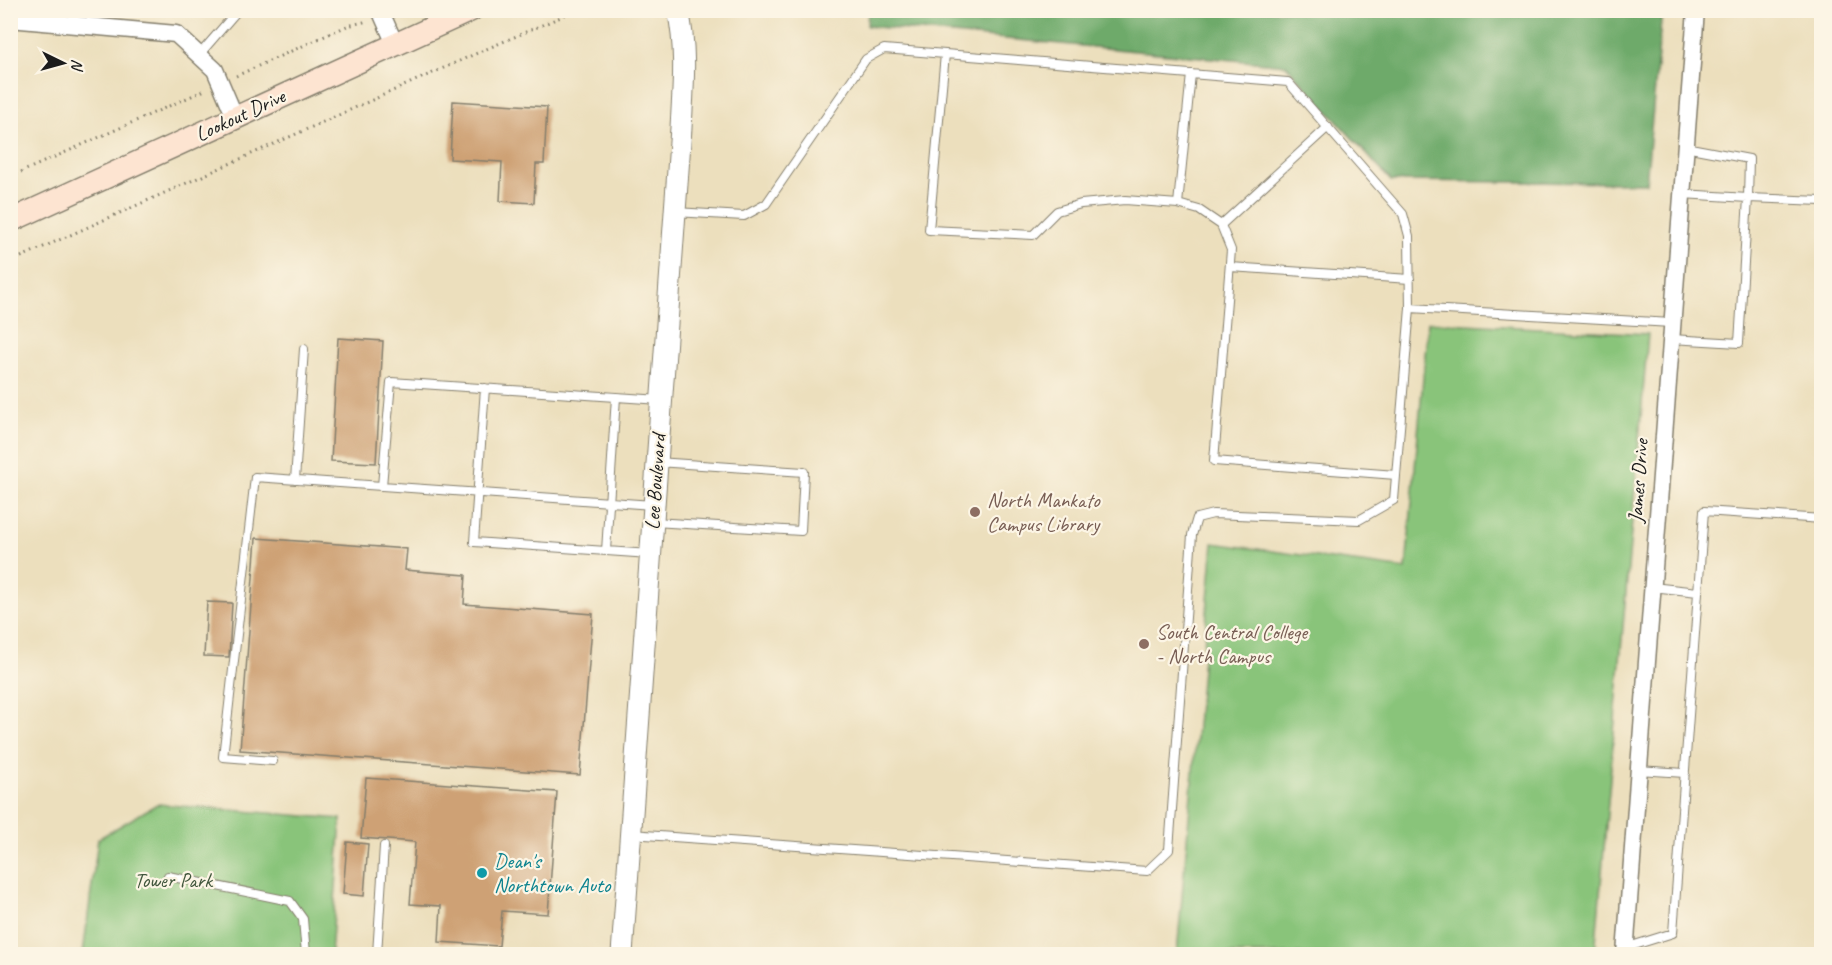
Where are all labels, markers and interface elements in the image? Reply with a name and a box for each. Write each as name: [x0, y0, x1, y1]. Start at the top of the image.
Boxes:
north arrow: [33, 33, 93, 93]
text: N: [66, 58, 87, 73]
street label: Lookout Drive: [191, 82, 290, 147]
street label: Lee Boulevard: [639, 430, 672, 531]
street label: James Drive: [1622, 436, 1654, 525]
place label: North Mankato Campus Library: [987, 487, 1101, 537]
marker: North Mankato Campus Library: [968, 505, 982, 519]
place label: South Central College - North Campus: [1156, 619, 1309, 669]
marker: South Central College - North Campus: [1137, 637, 1151, 651]
place label: Dean's Northtown Auto: [494, 848, 612, 898]
marker: Dean's Northtown Auto: [475, 866, 489, 880]
park label: Tower Park: [134, 867, 214, 893]

